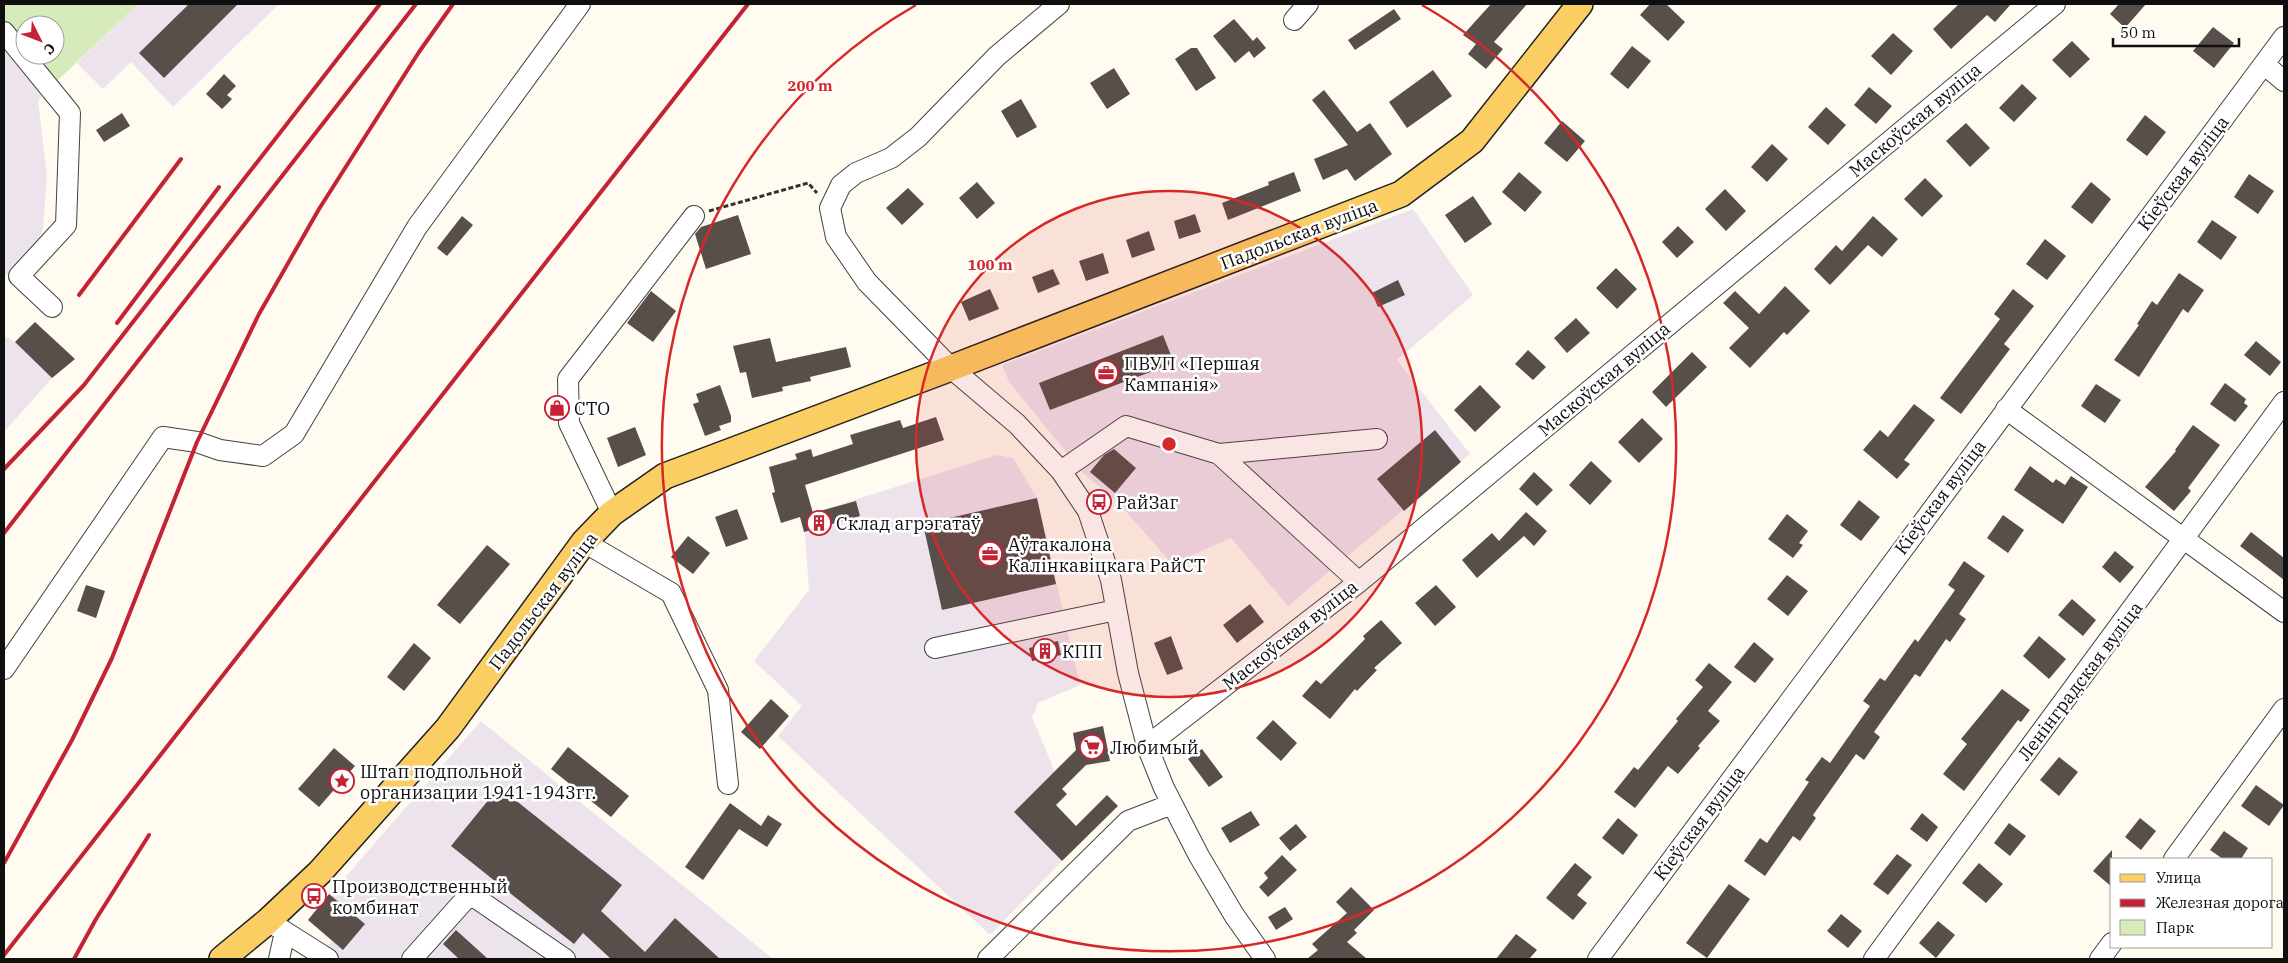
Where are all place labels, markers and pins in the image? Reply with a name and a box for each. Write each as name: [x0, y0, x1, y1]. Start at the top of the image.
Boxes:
place label: ПВУП «Першая Кампанія»: [1124, 352, 1260, 396]
office icon: ПВУП «Першая Кампанія»: [1093, 360, 1119, 386]
shop icon: СТО: [544, 395, 570, 421]
place label: СТО: [574, 397, 610, 420]
centre of rings: [1160, 435, 1178, 453]
bus stop icon: РайЗаг: [1086, 489, 1112, 515]
place label: РайЗаг: [1116, 491, 1178, 514]
building icon: Склад агрэгатаў: [806, 510, 832, 536]
place label: Склад агрэгатаў: [836, 512, 981, 535]
place label: Аўтакалона Калінкавіцкага РайСТ: [1008, 533, 1206, 577]
office icon: Аўтакалона Калінкавіцкага РайСТ: [977, 541, 1003, 567]
building icon: КПП: [1032, 638, 1058, 664]
place label: КПП: [1062, 640, 1103, 663]
supermarket icon: Любимый: [1079, 734, 1105, 760]
place label: Любимый: [1110, 736, 1199, 759]
place label: Штап подпольной организации 1941-1943гг.: [360, 760, 596, 804]
place icon: Штап подпольной организации 1941-1943гг.: [329, 768, 355, 794]
place label: Производственный комбинат: [332, 875, 508, 919]
bus stop icon: Производственный комбинат: [301, 883, 327, 909]

